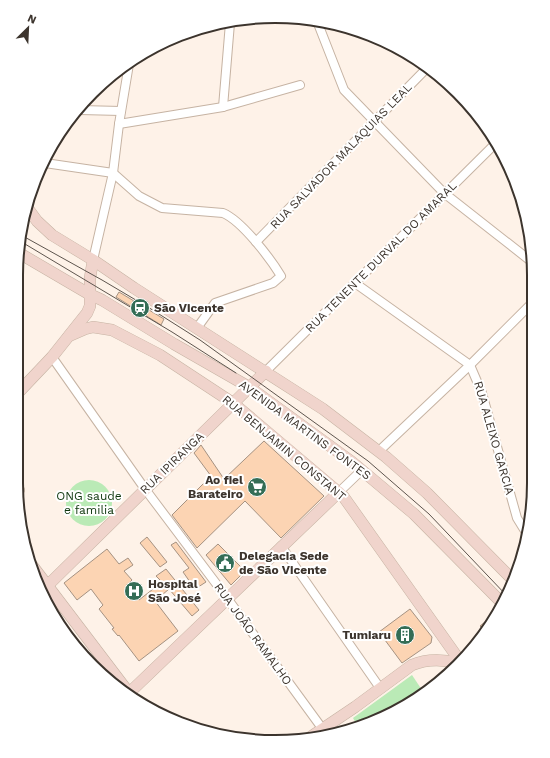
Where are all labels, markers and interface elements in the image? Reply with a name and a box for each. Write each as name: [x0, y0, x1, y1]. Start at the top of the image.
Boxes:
north arrow: [8, 8, 48, 48]
text: N: [25, 12, 38, 27]
street label: RUA SALVADOR MALAQUIAS LEAL: [267, 80, 415, 232]
street label: RUA TENENTE DURVAL DO AMARAL: [303, 179, 459, 335]
station icon: São Vicente: [129, 297, 151, 319]
place label: São Vicente: [154, 301, 224, 315]
street label: AVENIDA MARTINS FONTES: [236, 377, 374, 483]
street label: RUA ALEIXO GARCIA: [471, 379, 517, 497]
street label: RUA BENJAMIN CONSTANT: [219, 392, 349, 504]
street label: RUA IPIRANGA: [137, 429, 207, 497]
place label: Ao fiel Barateiro: [188, 473, 243, 501]
supermarket icon: Ao fiel Barateiro: [246, 476, 268, 498]
park label: ONG saude e familia: [56, 489, 122, 517]
place label: Delegacia Sede de São Vicente: [239, 549, 329, 577]
public building icon: Delegacia Sede de São Vicente: [214, 552, 236, 574]
place label: Hospital São José: [148, 577, 201, 605]
hospital icon: Hospital São José: [123, 580, 145, 602]
street label: RUA JOÃO RAMALHO: [211, 580, 295, 688]
building icon: Tumiaru: [394, 624, 416, 646]
place label: Tumiaru: [342, 628, 391, 642]

